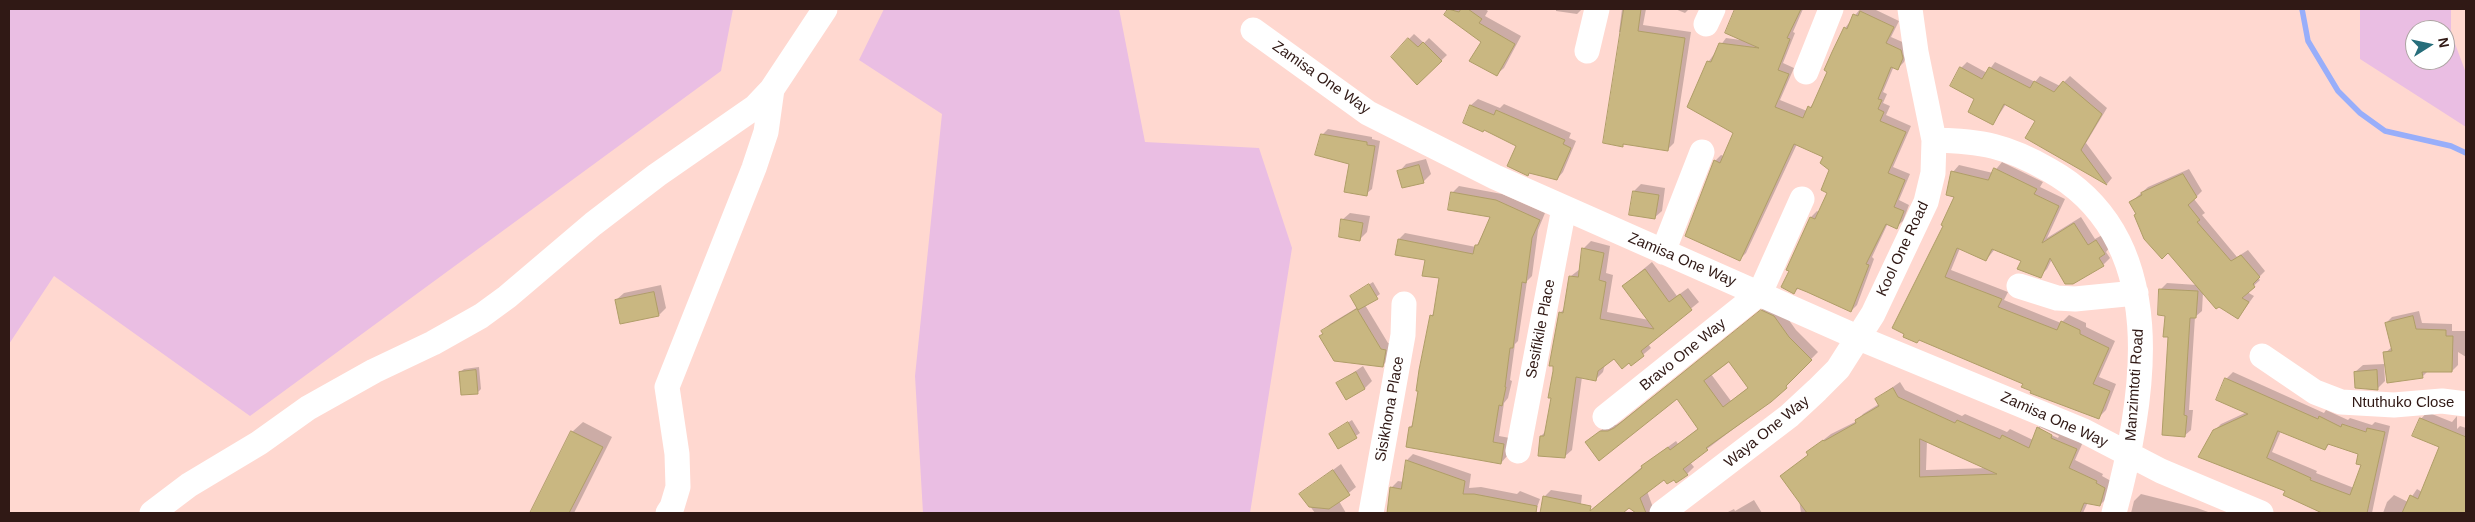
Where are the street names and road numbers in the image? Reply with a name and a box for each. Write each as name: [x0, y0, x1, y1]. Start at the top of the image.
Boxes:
street label: Zamisa One Way: [1269, 38, 1373, 118]
street label: Kool One Road: [1873, 199, 1933, 299]
street label: Zamisa One Way: [1625, 229, 1739, 291]
street label: Sesifikile Place: [1523, 278, 1559, 380]
street label: Bravo One Way: [1636, 315, 1730, 395]
street label: Manzimtoti Road: [2122, 328, 2148, 442]
street label: Sisikhona Place: [1372, 355, 1408, 463]
street label: Zamisa One Way: [1998, 388, 2110, 452]
street label: Waya One Way: [1721, 392, 1813, 472]
street label: Ntuthuko Close: [2352, 394, 2454, 412]

